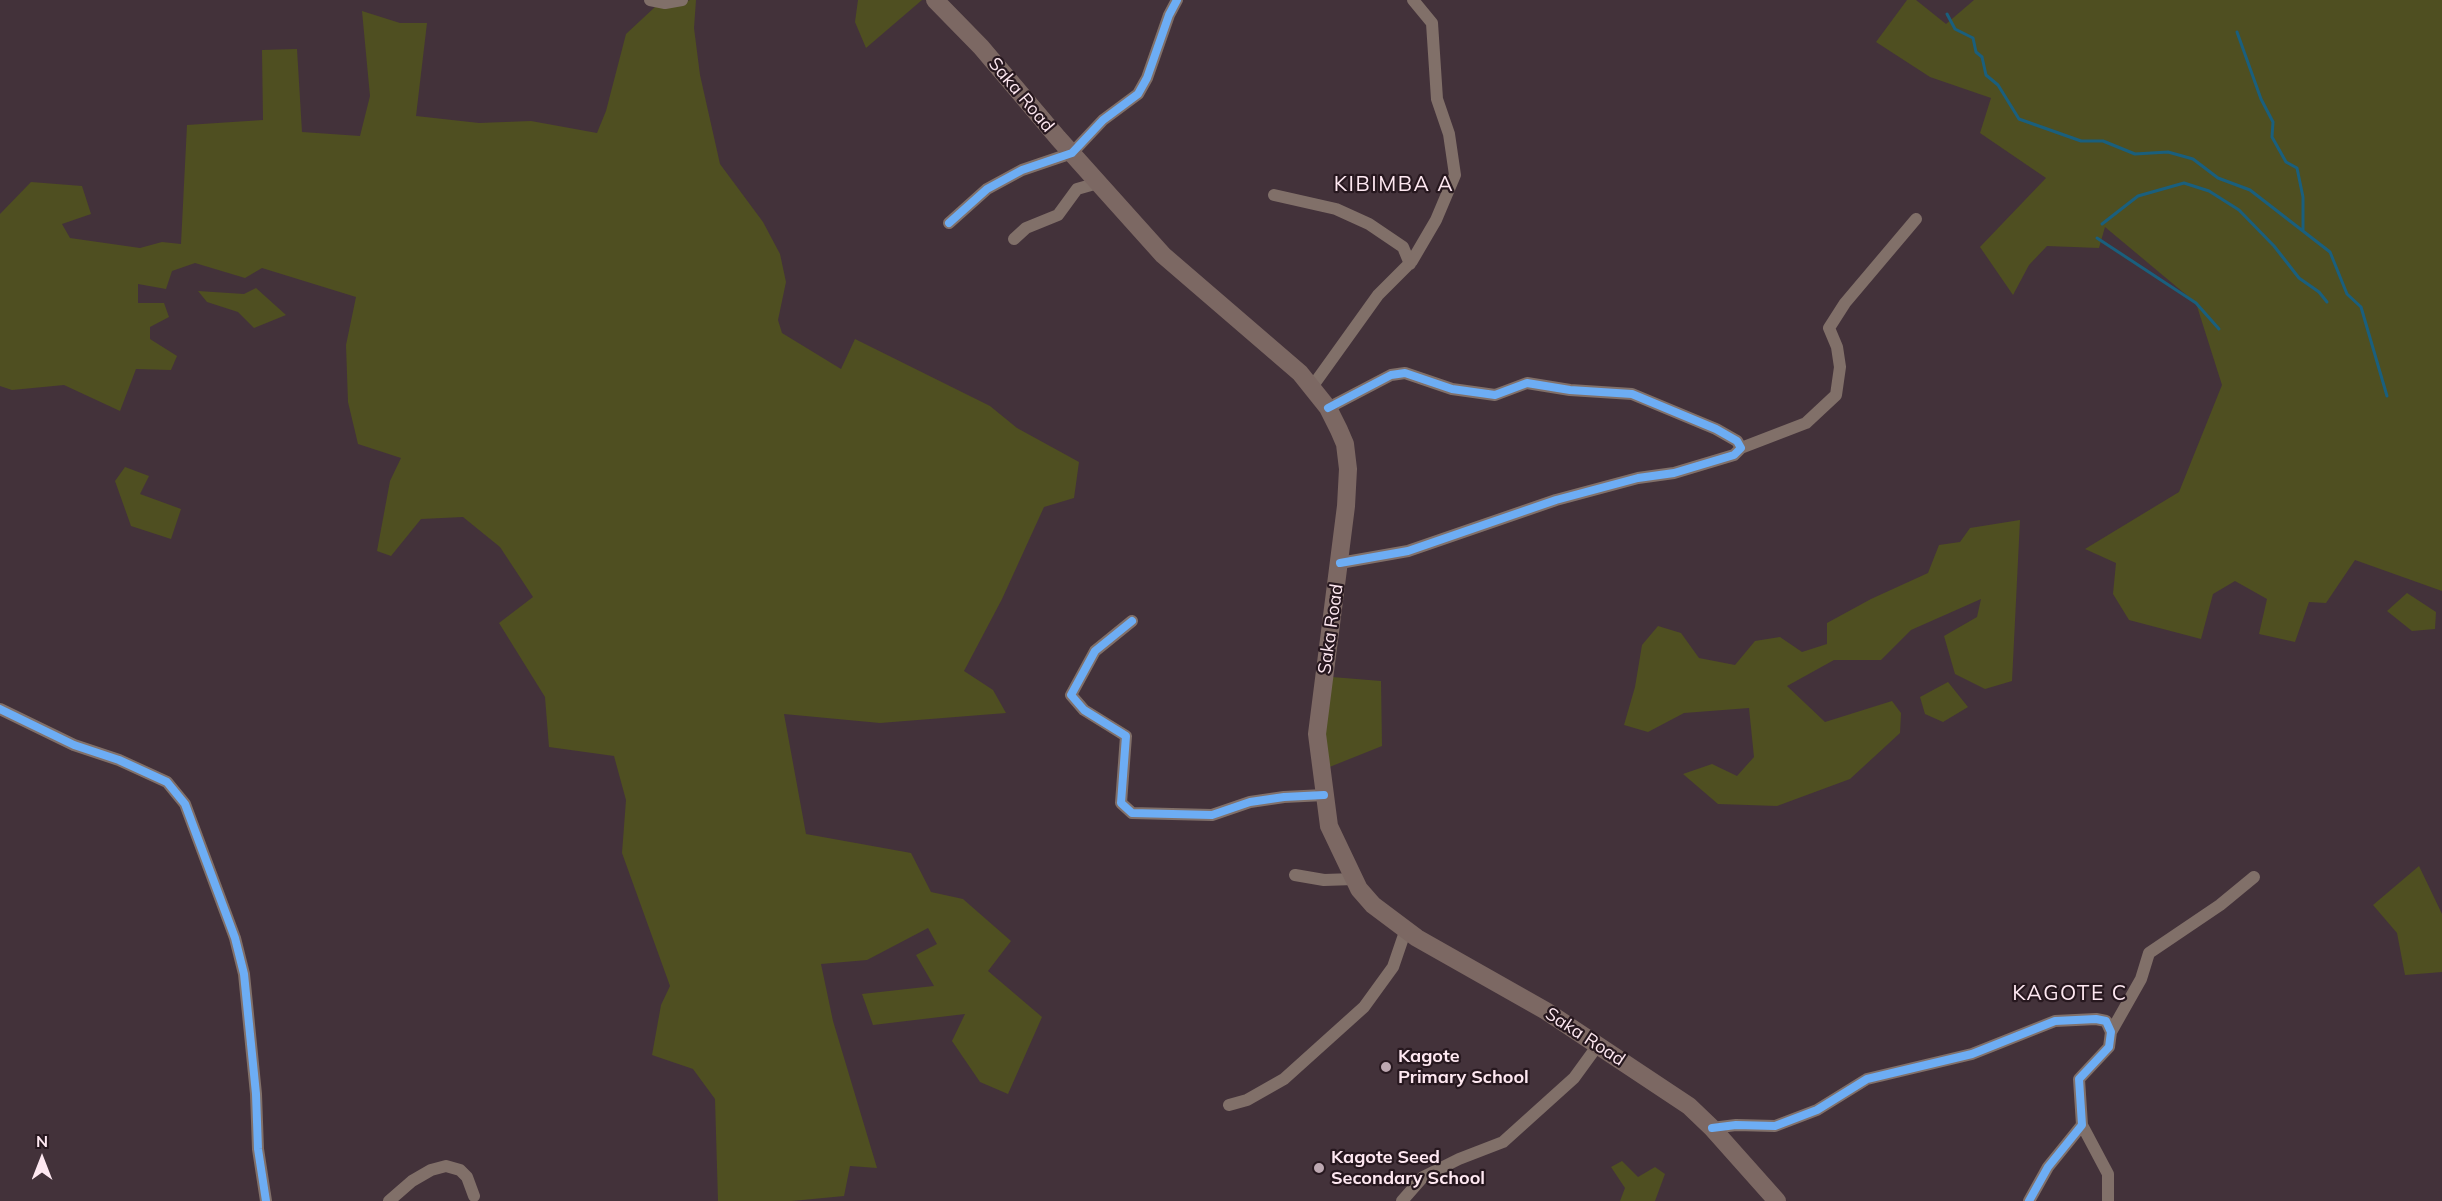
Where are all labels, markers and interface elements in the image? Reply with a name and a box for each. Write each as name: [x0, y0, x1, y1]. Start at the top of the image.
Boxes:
street label: Saka Road: [984, 53, 1058, 137]
district label: KIBIMBA A: [1334, 172, 1454, 198]
street label: Saka Road: [1314, 583, 1348, 675]
district label: KAGOTE C: [2012, 981, 2128, 1007]
street label: Saka Road: [1541, 1003, 1629, 1071]
place label: Kagote Primary School: [1398, 1046, 1529, 1088]
marker: Kagote Primary School: [1379, 1060, 1393, 1074]
north arrow: [12, 1129, 72, 1189]
text: N: [36, 1131, 48, 1151]
place label: Kagote Seed Secondary School: [1331, 1147, 1485, 1190]
marker: Kagote Seed Secondary School: [1312, 1161, 1326, 1175]

